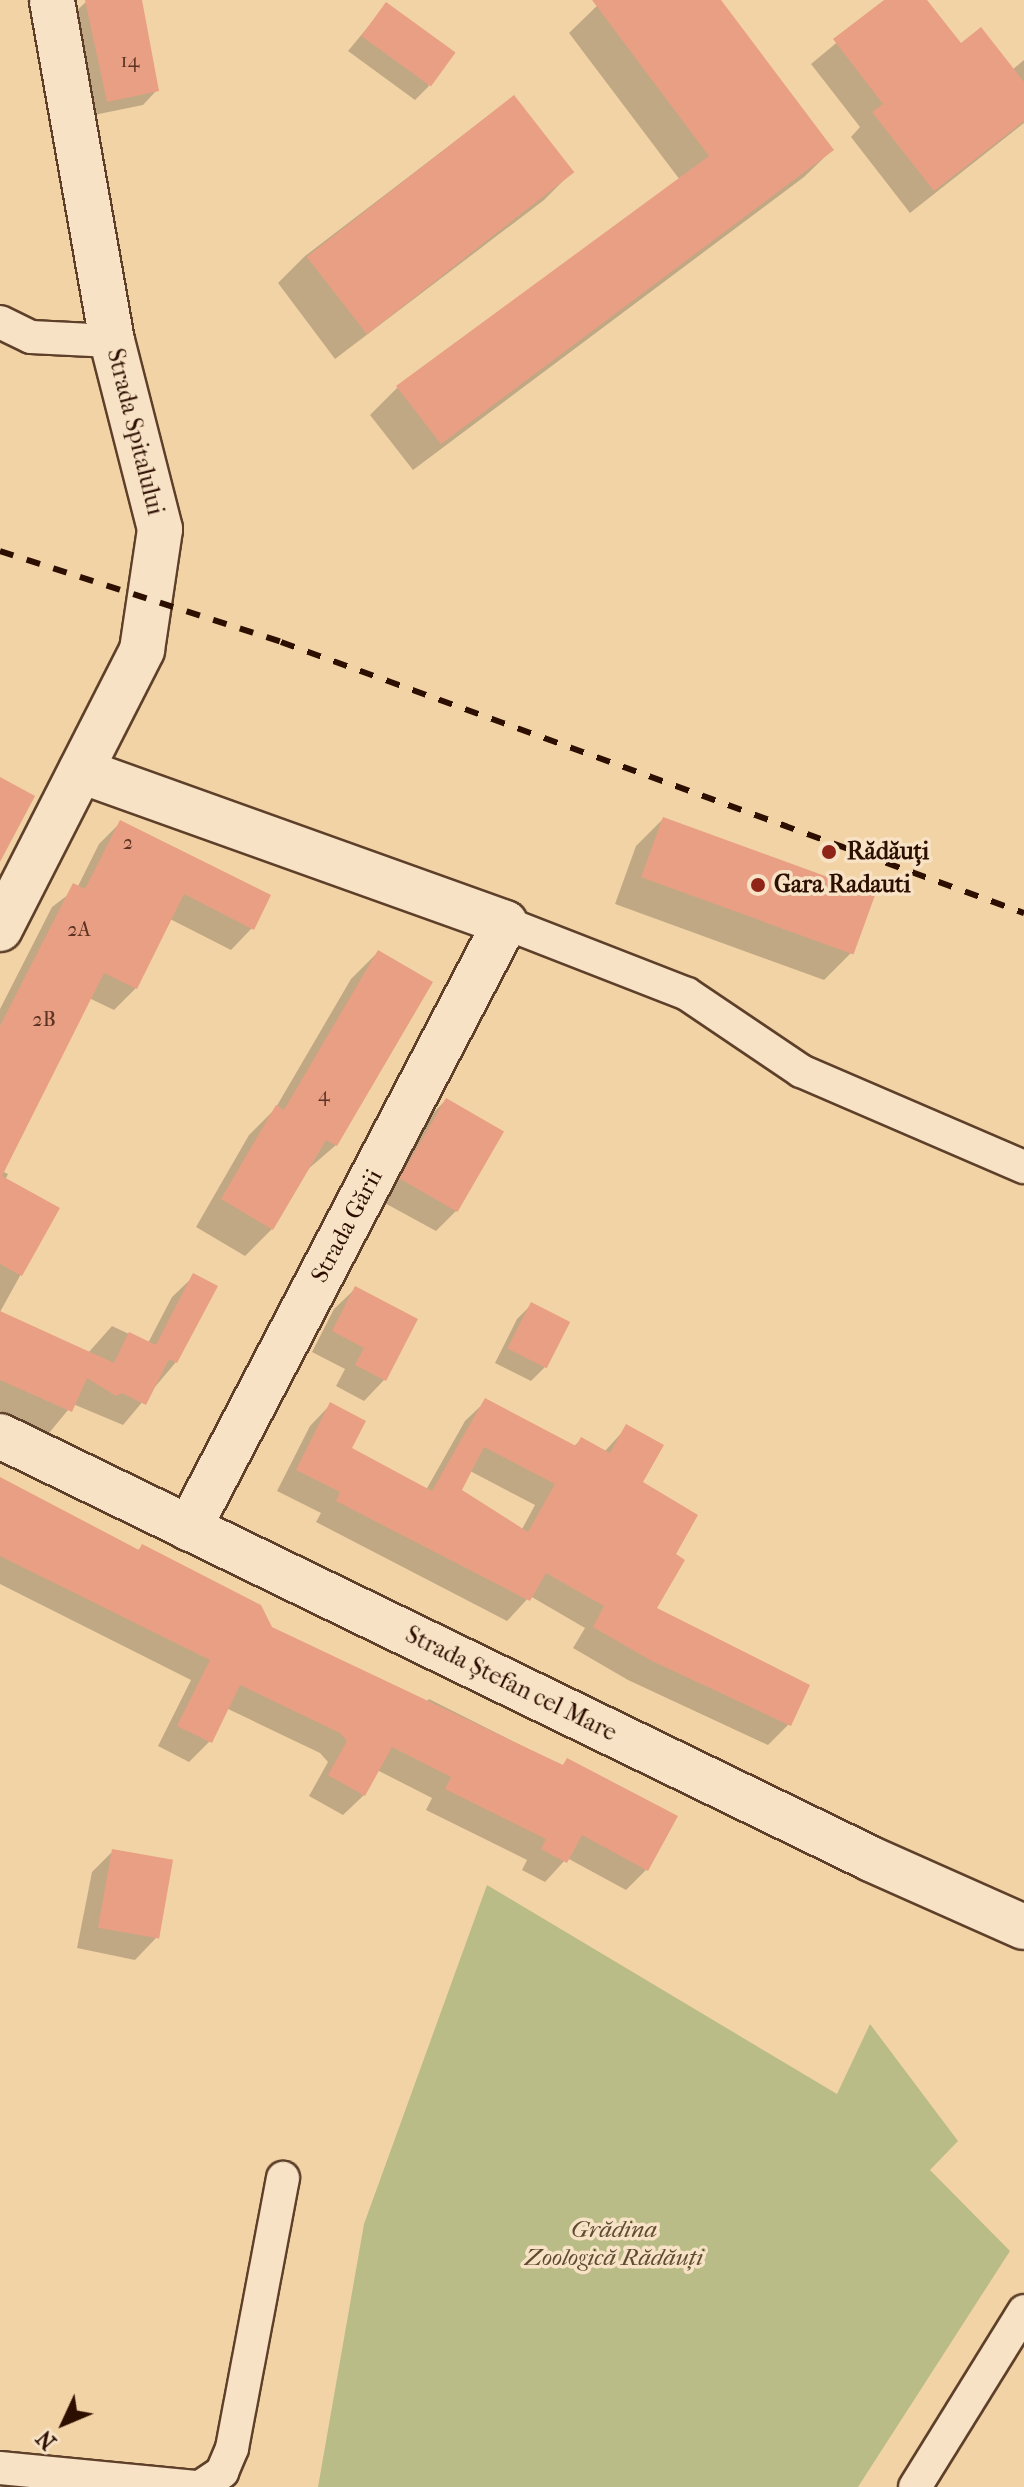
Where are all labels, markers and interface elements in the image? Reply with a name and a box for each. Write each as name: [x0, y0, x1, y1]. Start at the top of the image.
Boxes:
house number: 14: [121, 48, 139, 72]
street label: Strada Spitalului: [100, 346, 170, 518]
house number: 2: [123, 830, 133, 854]
place label: Rădăuți: [847, 838, 929, 866]
marker: Rădăuți: [818, 841, 840, 863]
place label: Gara Radauti: [774, 871, 911, 899]
marker: Gara Radauti: [749, 876, 767, 894]
house number: 2A: [67, 917, 91, 941]
house number: 2B: [32, 1007, 56, 1031]
house number: 4: [318, 1082, 330, 1106]
street label: Strada Gării: [305, 1164, 389, 1288]
street label: Strada Ștefan cel Mare: [401, 1620, 621, 1748]
park label: Grădina Zoologică Rădăuți: [525, 2216, 703, 2272]
north arrow: [24, 2383, 104, 2463]
text: N: [32, 2425, 62, 2455]

